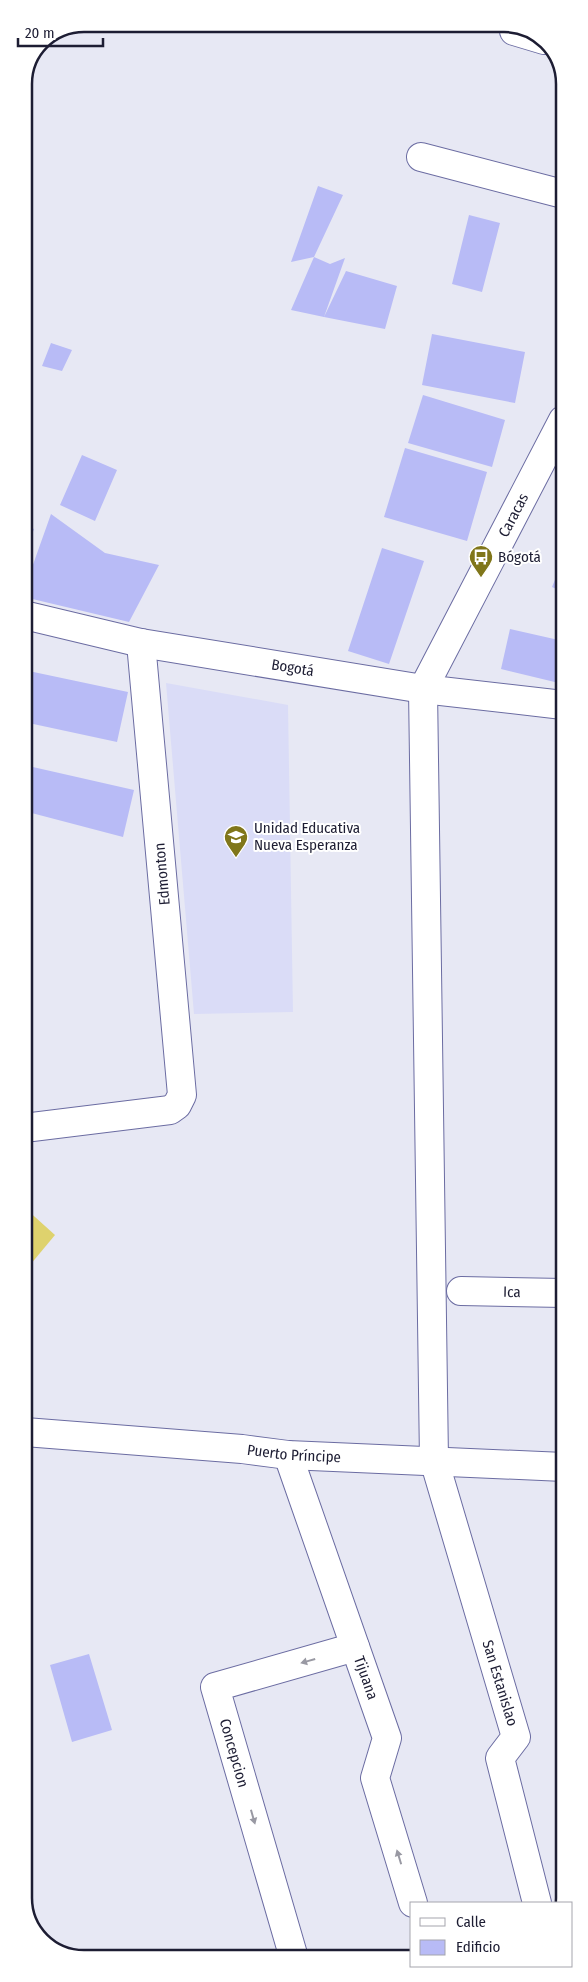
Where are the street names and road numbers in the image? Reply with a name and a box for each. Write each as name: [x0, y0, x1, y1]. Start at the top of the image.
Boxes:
street label: Caracas: [495, 490, 532, 540]
street label: Bogotá: [270, 655, 315, 680]
street label: Edmonton: [150, 842, 174, 906]
street label: Ica: [503, 1283, 521, 1301]
street label: Puerto Príncipe: [246, 1441, 341, 1466]
street label: San Estanislao: [478, 1638, 522, 1728]
street label: Tijuana: [350, 1654, 382, 1702]
street label: Concepcion: [216, 1717, 252, 1789]

